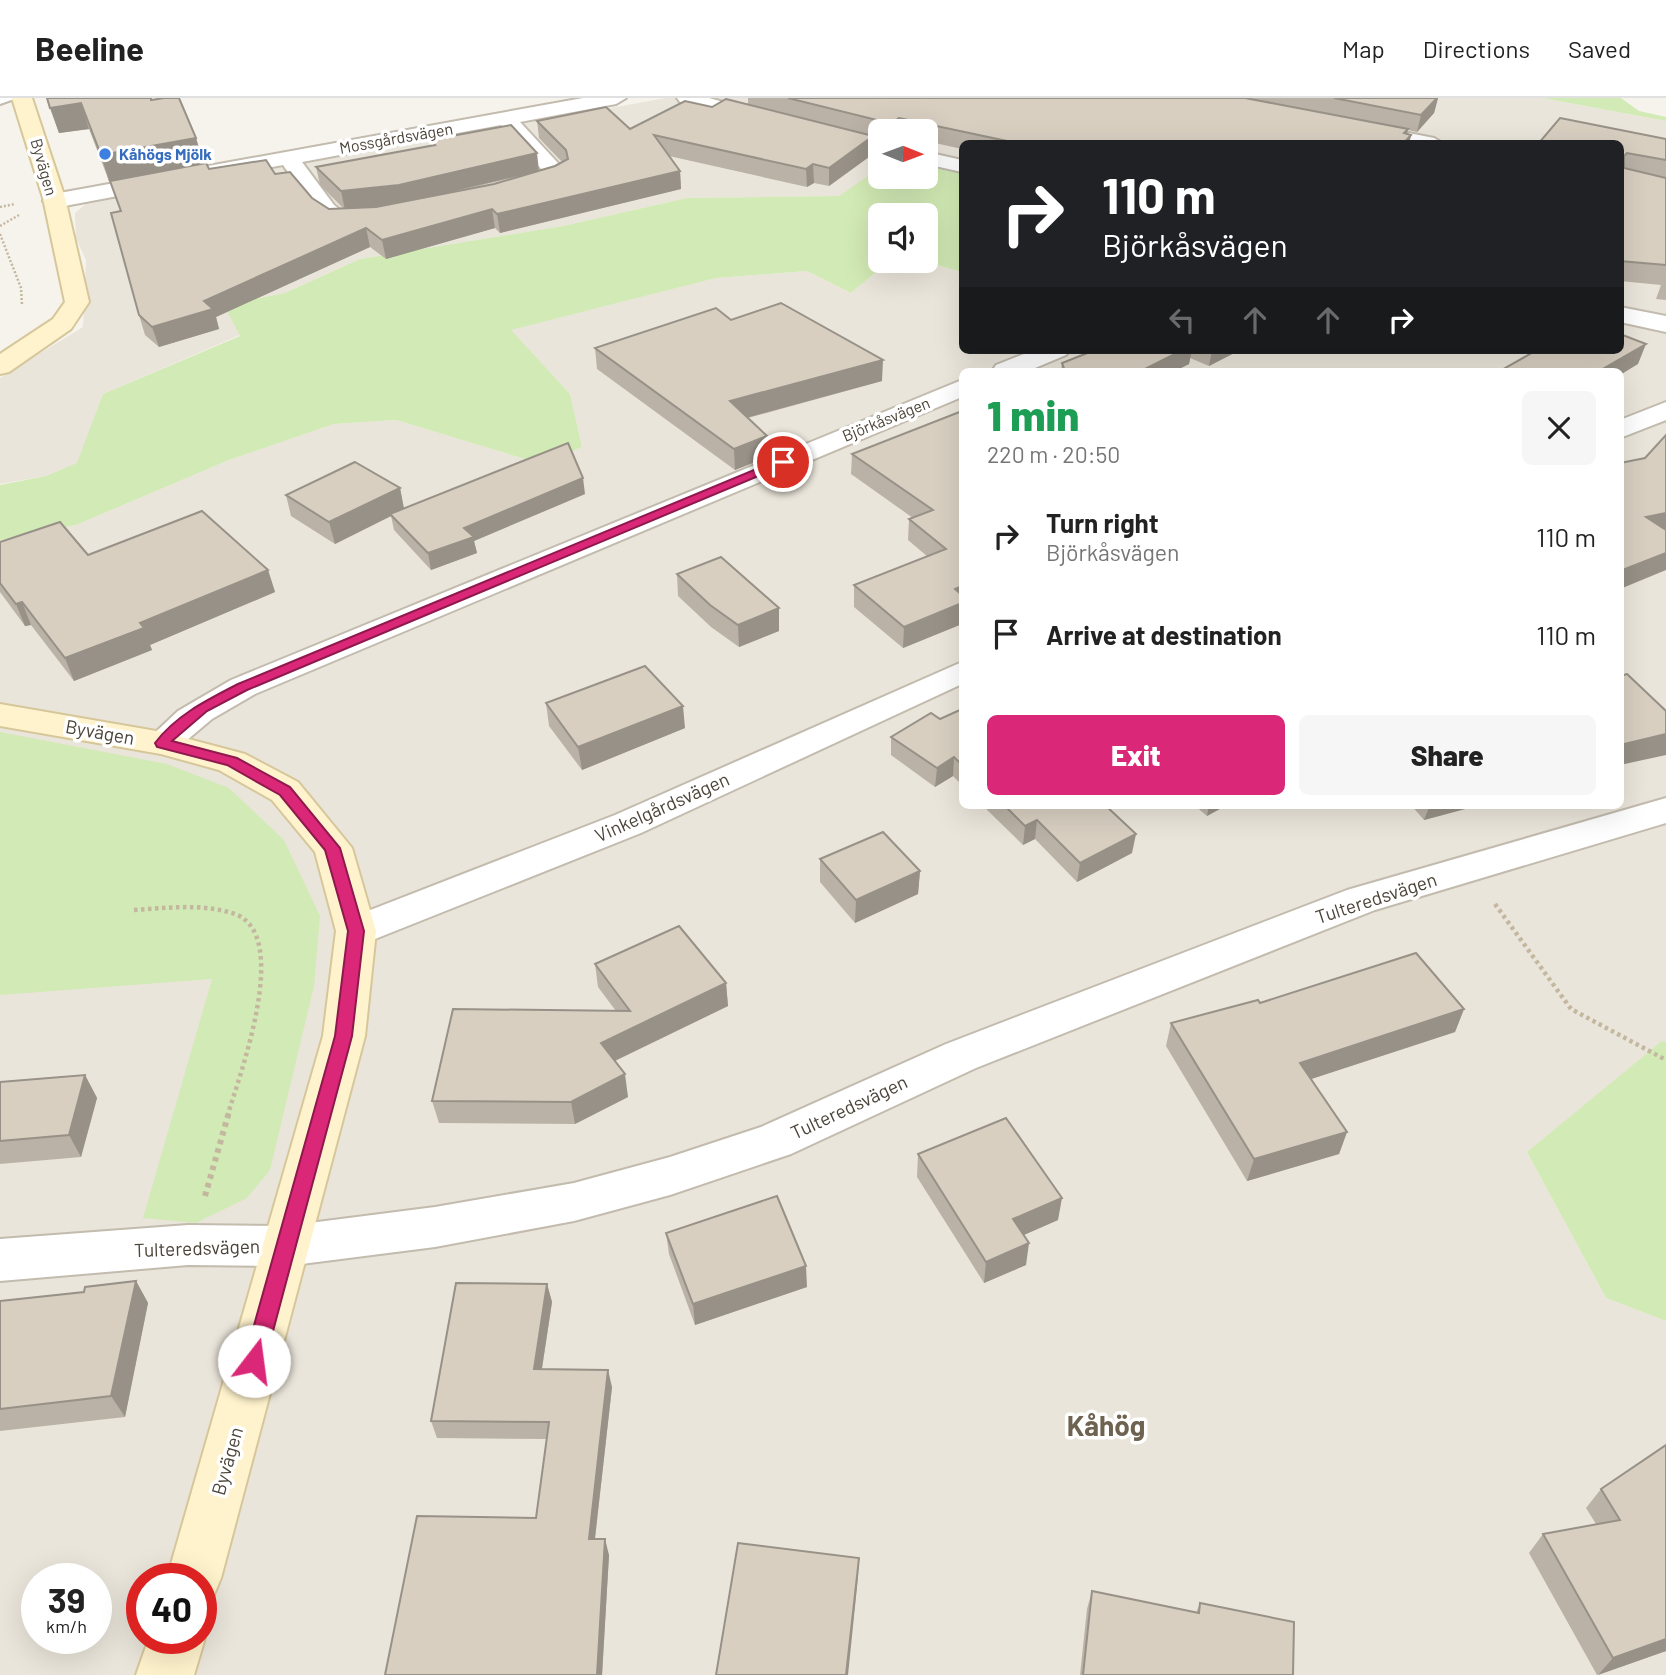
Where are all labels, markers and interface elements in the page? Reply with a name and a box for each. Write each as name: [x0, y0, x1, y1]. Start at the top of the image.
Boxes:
text: Beeline: [35, 28, 144, 68]
text: Map: [1342, 34, 1385, 63]
text: Directions: [1423, 34, 1530, 63]
text: Saved: [1568, 34, 1631, 63]
street label: Mossgårdsvägen: [338, 118, 454, 157]
north arrow: [868, 119, 938, 189]
map controls: [868, 119, 938, 273]
street label: Byvägen: [27, 136, 62, 198]
place label: Kåhögs Mjölk: [119, 144, 212, 163]
marker: Kåhögs Mjölk: [97, 146, 113, 162]
text: 110 m: [1102, 165, 1216, 224]
icon: right: [987, 168, 1078, 259]
button: sound: [868, 203, 938, 273]
text: Björkåsvägen: [1102, 225, 1288, 263]
icon: left: [1163, 301, 1201, 339]
icon: ahead: [1236, 301, 1274, 339]
icon: ahead: [1309, 301, 1347, 339]
icon: right: [1382, 301, 1420, 339]
text: 1 min: [987, 389, 1079, 439]
button: close: [1522, 391, 1596, 465]
street label: Björkåsvägen: [839, 392, 932, 445]
pin: [753, 432, 813, 492]
text: 220 m · 20:50: [987, 440, 1120, 468]
icon: arrive: [764, 443, 802, 481]
text: Turn right: [1046, 507, 1159, 538]
icon: right: [987, 517, 1025, 555]
text: 110 m: [1536, 521, 1596, 552]
text: Björkåsvägen: [1046, 538, 1180, 566]
icon: arrive: [987, 615, 1025, 653]
text: Arrive at destination: [1046, 619, 1282, 650]
text: 110 m: [1536, 619, 1596, 650]
street label: Byvägen: [64, 714, 136, 749]
button: Exit: [987, 715, 1285, 795]
button: Share: [1299, 715, 1596, 795]
street label: Vinkelgårdsvägen: [591, 767, 733, 846]
street label: Tulteredsvägen: [1312, 867, 1439, 928]
street label: Tulteredsvägen: [787, 1069, 911, 1144]
street label: Tulteredsvägen: [134, 1234, 260, 1261]
position arrow: [217, 1324, 291, 1398]
district label: Kåhög: [1067, 1408, 1145, 1442]
street label: Byvägen: [206, 1424, 247, 1497]
speed limit sign: 40: [126, 1563, 217, 1654]
text: 39: [48, 1578, 85, 1620]
text: km/h: [46, 1615, 87, 1637]

